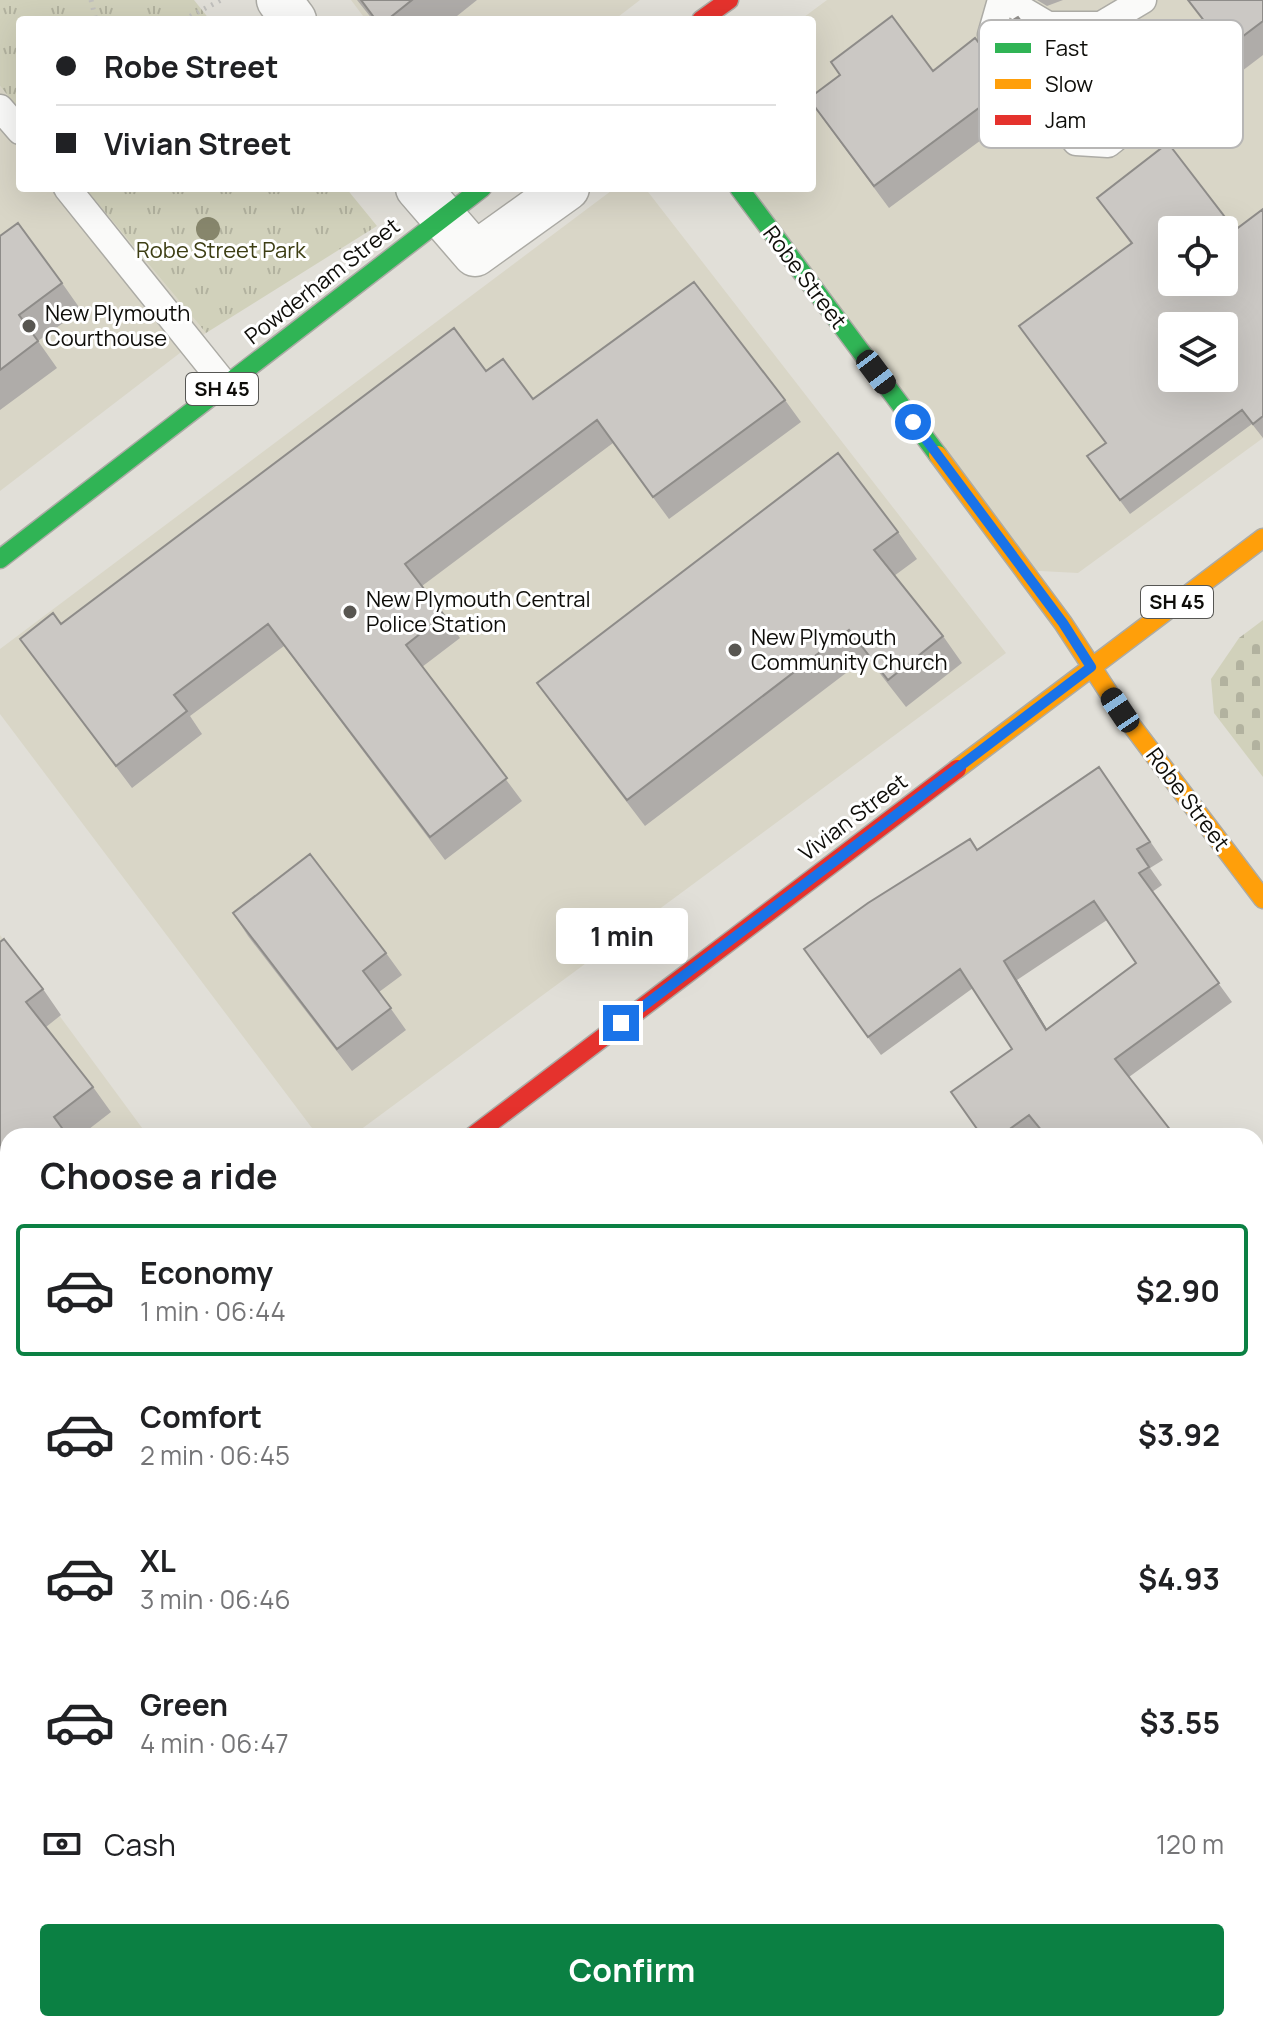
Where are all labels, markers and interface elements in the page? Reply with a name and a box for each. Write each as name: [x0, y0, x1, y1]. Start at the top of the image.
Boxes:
legend: [979, 20, 1243, 148]
text: Fast: [1045, 33, 1088, 63]
text: Robe Street: [104, 46, 278, 87]
text: Slow: [1045, 69, 1093, 99]
text: Jam: [1045, 105, 1086, 135]
text: Vivian Street: [104, 123, 292, 164]
street label: Powderham Street: [238, 211, 406, 351]
map controls: [1158, 216, 1238, 392]
button: locate: [1158, 216, 1238, 296]
street label: Robe Street: [756, 219, 854, 335]
park label: Robe Street Park: [136, 235, 307, 265]
place label: New Plymouth Courthouse: [45, 298, 190, 353]
button: layers: [1158, 312, 1238, 392]
marker: New Plymouth Courthouse: [20, 317, 38, 335]
car: [852, 346, 900, 398]
road number: SH 45: [186, 373, 258, 405]
route start: [895, 404, 931, 440]
place label: New Plymouth Central Police Station: [366, 584, 591, 639]
road number: SH 45: [1141, 586, 1213, 618]
marker: New Plymouth Central Police Station: [341, 603, 359, 621]
place label: New Plymouth Community Church: [751, 622, 948, 677]
marker: New Plymouth Community Church: [726, 641, 744, 659]
car: [1097, 683, 1143, 737]
street label: Robe Street: [1139, 741, 1237, 857]
street label: Vivian Street: [793, 766, 914, 868]
callout: 1 min: [555, 907, 687, 963]
text: 1 min: [590, 918, 654, 954]
route end: [603, 1005, 639, 1041]
text: Choose a ride: [40, 1151, 278, 1200]
text: Economy: [140, 1252, 273, 1293]
icon: car: [44, 1254, 116, 1326]
text: $2.90: [1136, 1270, 1220, 1311]
text: 1 min · 06:44: [140, 1293, 286, 1329]
text: Comfort: [140, 1396, 262, 1437]
icon: car: [44, 1398, 116, 1470]
text: $3.92: [1138, 1414, 1220, 1455]
text: 2 min · 06:45: [140, 1437, 290, 1473]
text: XL: [140, 1540, 176, 1581]
icon: car: [44, 1542, 116, 1614]
text: $4.93: [1138, 1558, 1220, 1599]
text: 3 min · 06:46: [140, 1581, 291, 1617]
text: Green: [140, 1684, 228, 1725]
icon: car: [44, 1686, 116, 1758]
text: $3.55: [1139, 1702, 1220, 1743]
text: 4 min · 06:47: [140, 1725, 289, 1761]
icon: cash: [40, 1822, 84, 1866]
text: Cash: [104, 1824, 176, 1865]
text: 120 m: [1156, 1826, 1224, 1862]
button: Confirm: [40, 1924, 1224, 2016]

